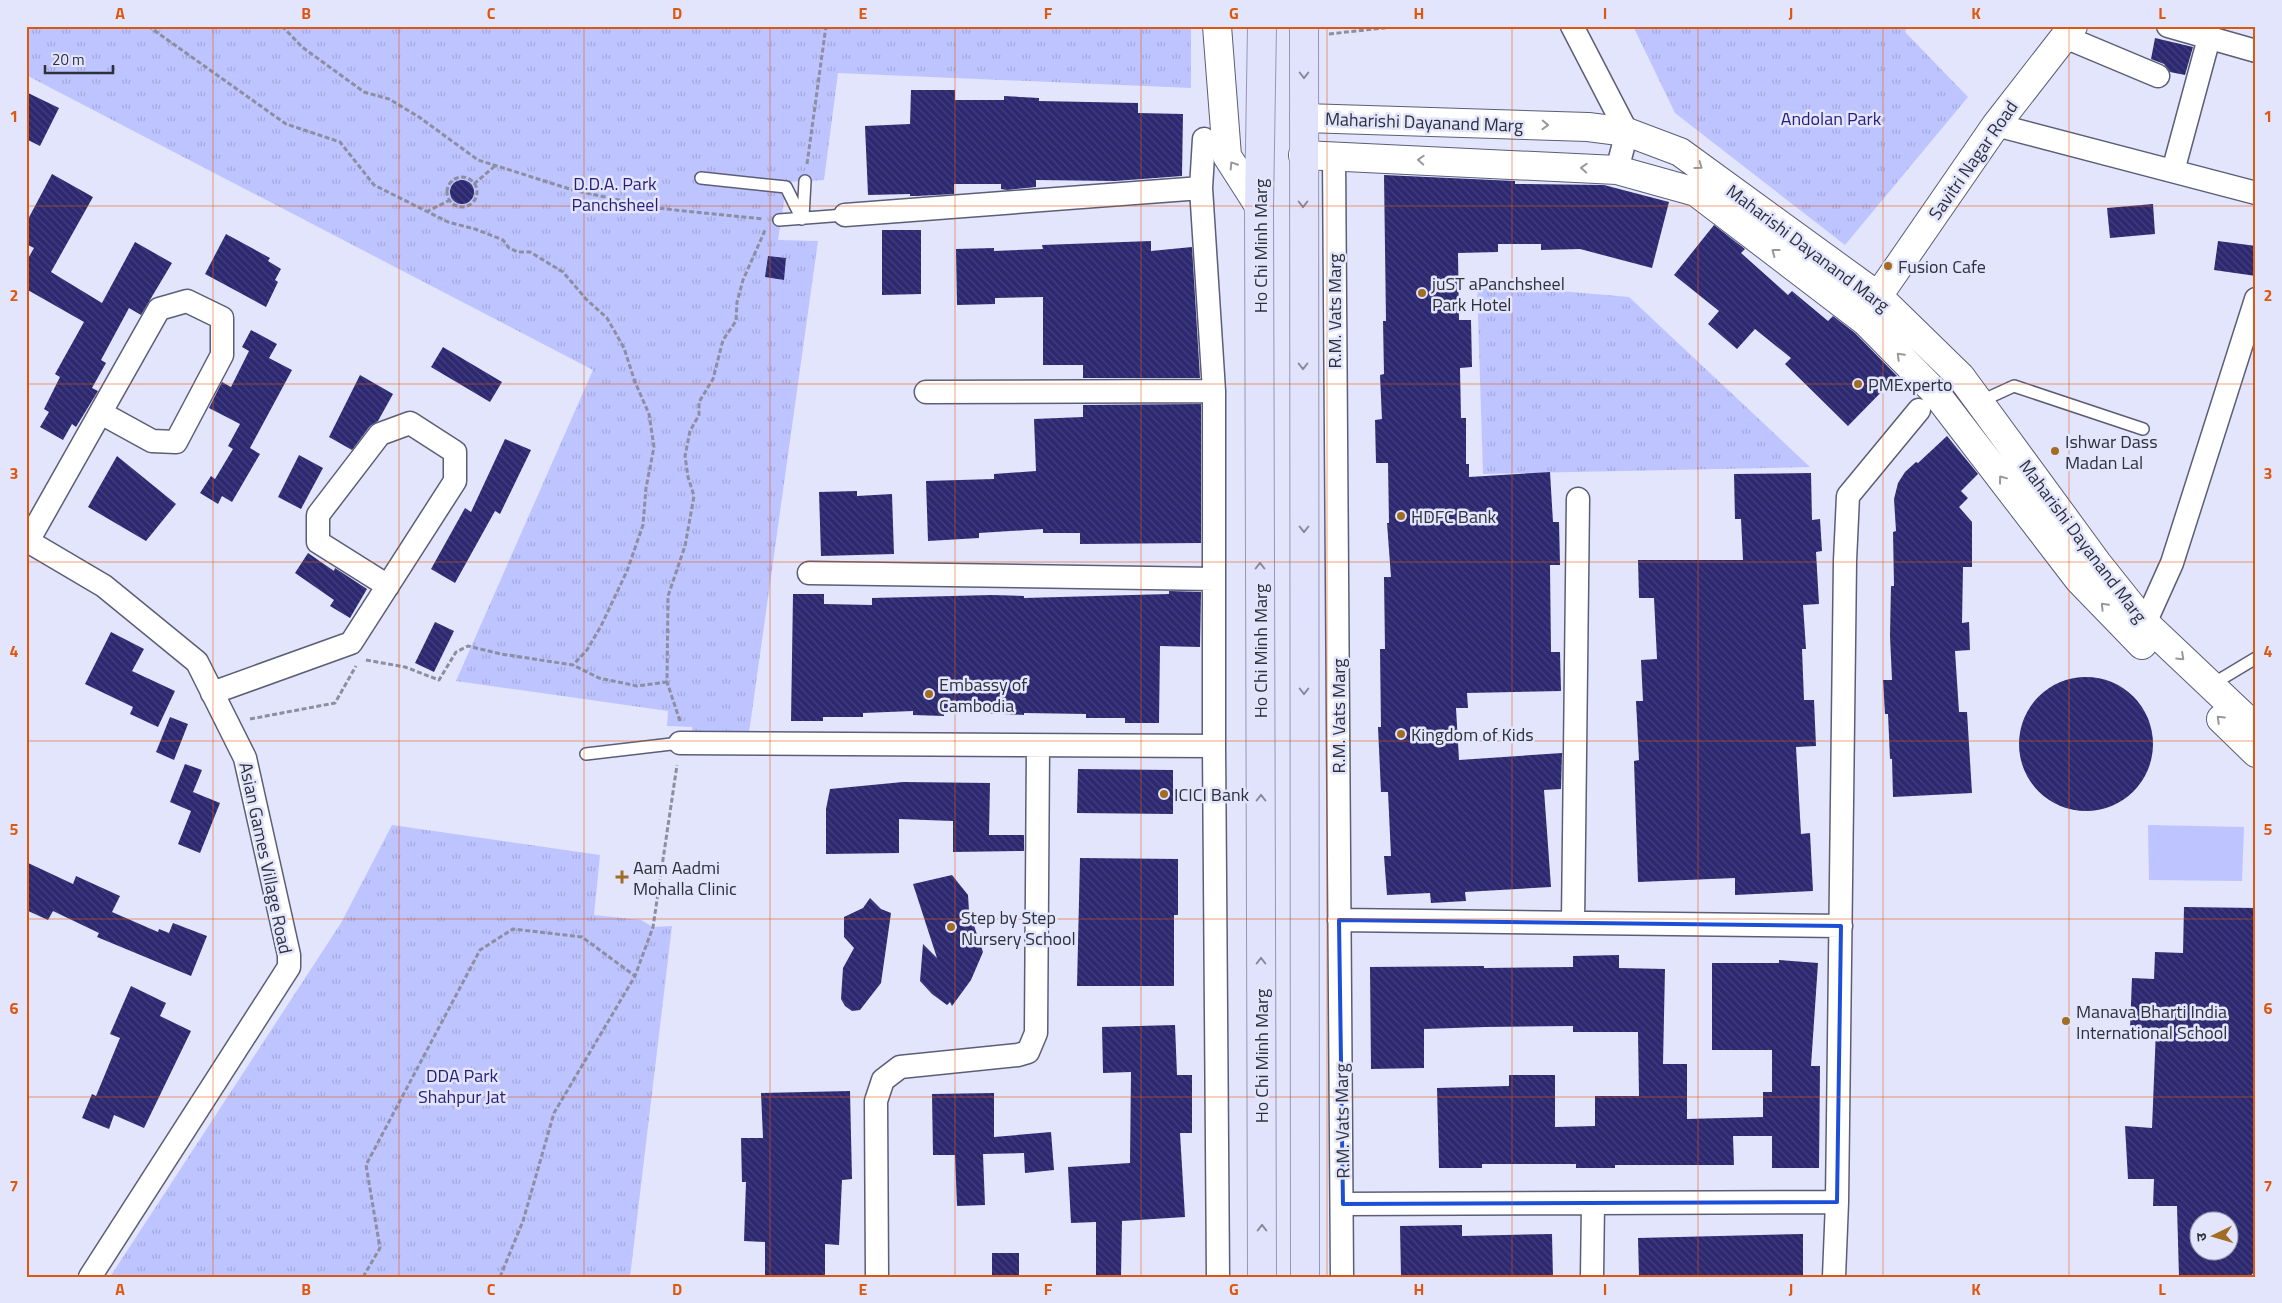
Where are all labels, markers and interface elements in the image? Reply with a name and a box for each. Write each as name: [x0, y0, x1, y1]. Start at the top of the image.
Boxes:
text: A: [115, 1, 125, 25]
text: B: [301, 1, 311, 25]
text: C: [487, 1, 496, 25]
text: D: [672, 1, 682, 25]
text: E: [859, 1, 868, 25]
text: F: [1044, 1, 1053, 25]
text: G: [1229, 1, 1239, 25]
text: H: [1414, 1, 1424, 25]
text: I: [1603, 1, 1607, 25]
text: J: [1789, 1, 1793, 25]
text: K: [1971, 1, 1981, 25]
text: L: [2158, 1, 2166, 25]
scale bar: [45, 42, 112, 74]
text: 20 m: [52, 48, 85, 71]
one-way arrow: [1299, 72, 1309, 79]
street label: Savitri Nagar Road: [1922, 95, 2024, 225]
text: 1: [10, 104, 18, 128]
text: 1: [2264, 104, 2272, 128]
street label: Maharishi Dayanand Marg: [1324, 105, 1524, 139]
park label: Andolan Park: [1781, 105, 1882, 132]
one-way arrow: [1541, 120, 1549, 131]
one-way arrow: [1417, 155, 1425, 166]
one-way arrow: [1693, 160, 1703, 169]
one-way arrow: [1229, 161, 1239, 170]
one-way arrow: [1579, 163, 1587, 174]
park label: D.D.A. Park Panchsheel: [571, 170, 659, 218]
street label: Maharishi Dayanand Marg: [1721, 178, 1895, 318]
street label: Ho Chi Minh Marg: [1247, 179, 1274, 313]
one-way arrow: [1298, 200, 1308, 208]
one-way arrow: [1772, 250, 1781, 258]
street label: R.M. Vats Marg: [1321, 253, 1348, 369]
place label: Fusion Cafe: [1898, 253, 1986, 280]
marker: Fusion Cafe: [1882, 260, 1894, 272]
place label: juST aPanchsheel Park Hotel: [1431, 270, 1565, 318]
text: 2: [10, 283, 18, 307]
text: 2: [2264, 283, 2272, 307]
marker: juST aPanchsheel Park Hotel: [1416, 287, 1428, 299]
one-way arrow: [1897, 353, 1906, 362]
one-way arrow: [1298, 362, 1308, 370]
place label: PMExperto: [1868, 371, 1953, 398]
marker: PMExperto: [1852, 378, 1864, 390]
place label: Ishwar Dass Madan Lal: [2065, 428, 2158, 476]
marker: Ishwar Dass Madan Lal: [2049, 445, 2061, 457]
street label: Maharishi Dayanand Marg: [2013, 454, 2153, 628]
text: 3: [10, 461, 18, 485]
text: 3: [2264, 461, 2272, 485]
one-way arrow: [2000, 476, 2008, 485]
place label: HDFC Bank: [1411, 503, 1497, 530]
marker: HDFC Bank: [1395, 510, 1407, 522]
one-way arrow: [1299, 525, 1309, 533]
one-way arrow: [1255, 561, 1265, 569]
street label: Ho Chi Minh Marg: [1247, 584, 1274, 718]
one-way arrow: [2101, 602, 2110, 611]
text: 4: [10, 639, 19, 663]
text: 4: [2264, 639, 2273, 663]
one-way arrow: [2175, 651, 2184, 660]
street label: R.M. Vats Marg: [1325, 658, 1352, 774]
place label: Embassy of Cambodia: [939, 671, 1027, 719]
marker: Embassy of Cambodia: [923, 688, 935, 700]
one-way arrow: [1299, 688, 1309, 695]
one-way arrow: [2217, 716, 2226, 725]
place label: Kingdom of Kids: [1411, 721, 1534, 748]
marker: Kingdom of Kids: [1395, 728, 1407, 740]
street label: Asian Games Village Road: [232, 760, 300, 956]
place label: ICICI Bank: [1174, 781, 1250, 808]
marker: ICICI Bank: [1158, 788, 1170, 800]
one-way arrow: [1256, 794, 1266, 802]
text: 5: [10, 817, 19, 841]
text: 5: [2264, 817, 2273, 841]
place label: Aam Aadmi Mohalla Clinic: [633, 854, 737, 902]
marker: Aam Aadmi Mohalla Clinic: [615, 870, 629, 884]
place label: Step by Step Nursery School: [961, 904, 1076, 952]
marker: Step by Step Nursery School: [945, 921, 957, 933]
one-way arrow: [1256, 956, 1266, 964]
street label: Ho Chi Minh Marg: [1248, 989, 1275, 1123]
text: 6: [10, 996, 19, 1020]
text: 6: [2264, 996, 2273, 1020]
place label: Manava Bharti India International School: [2076, 998, 2227, 1046]
marker: Manava Bharti India International School: [2060, 1015, 2072, 1027]
park label: DDA Park Shahpur Jat: [418, 1062, 507, 1110]
street label: R.M. Vats Marg: [1327, 1063, 1357, 1179]
text: 7: [10, 1174, 18, 1198]
text: 7: [2264, 1174, 2272, 1198]
north arrow: [2190, 1210, 2240, 1260]
one-way arrow: [1257, 1224, 1267, 1232]
text: उ: [2190, 1231, 2211, 1242]
text: A: [115, 1277, 125, 1301]
text: B: [301, 1277, 311, 1301]
text: C: [487, 1277, 496, 1301]
text: D: [672, 1277, 682, 1301]
text: E: [859, 1277, 868, 1301]
text: F: [1044, 1277, 1053, 1301]
text: G: [1229, 1277, 1239, 1301]
text: H: [1414, 1277, 1424, 1301]
text: I: [1603, 1277, 1607, 1301]
text: J: [1789, 1277, 1793, 1301]
text: K: [1971, 1277, 1981, 1301]
text: L: [2158, 1277, 2166, 1301]

